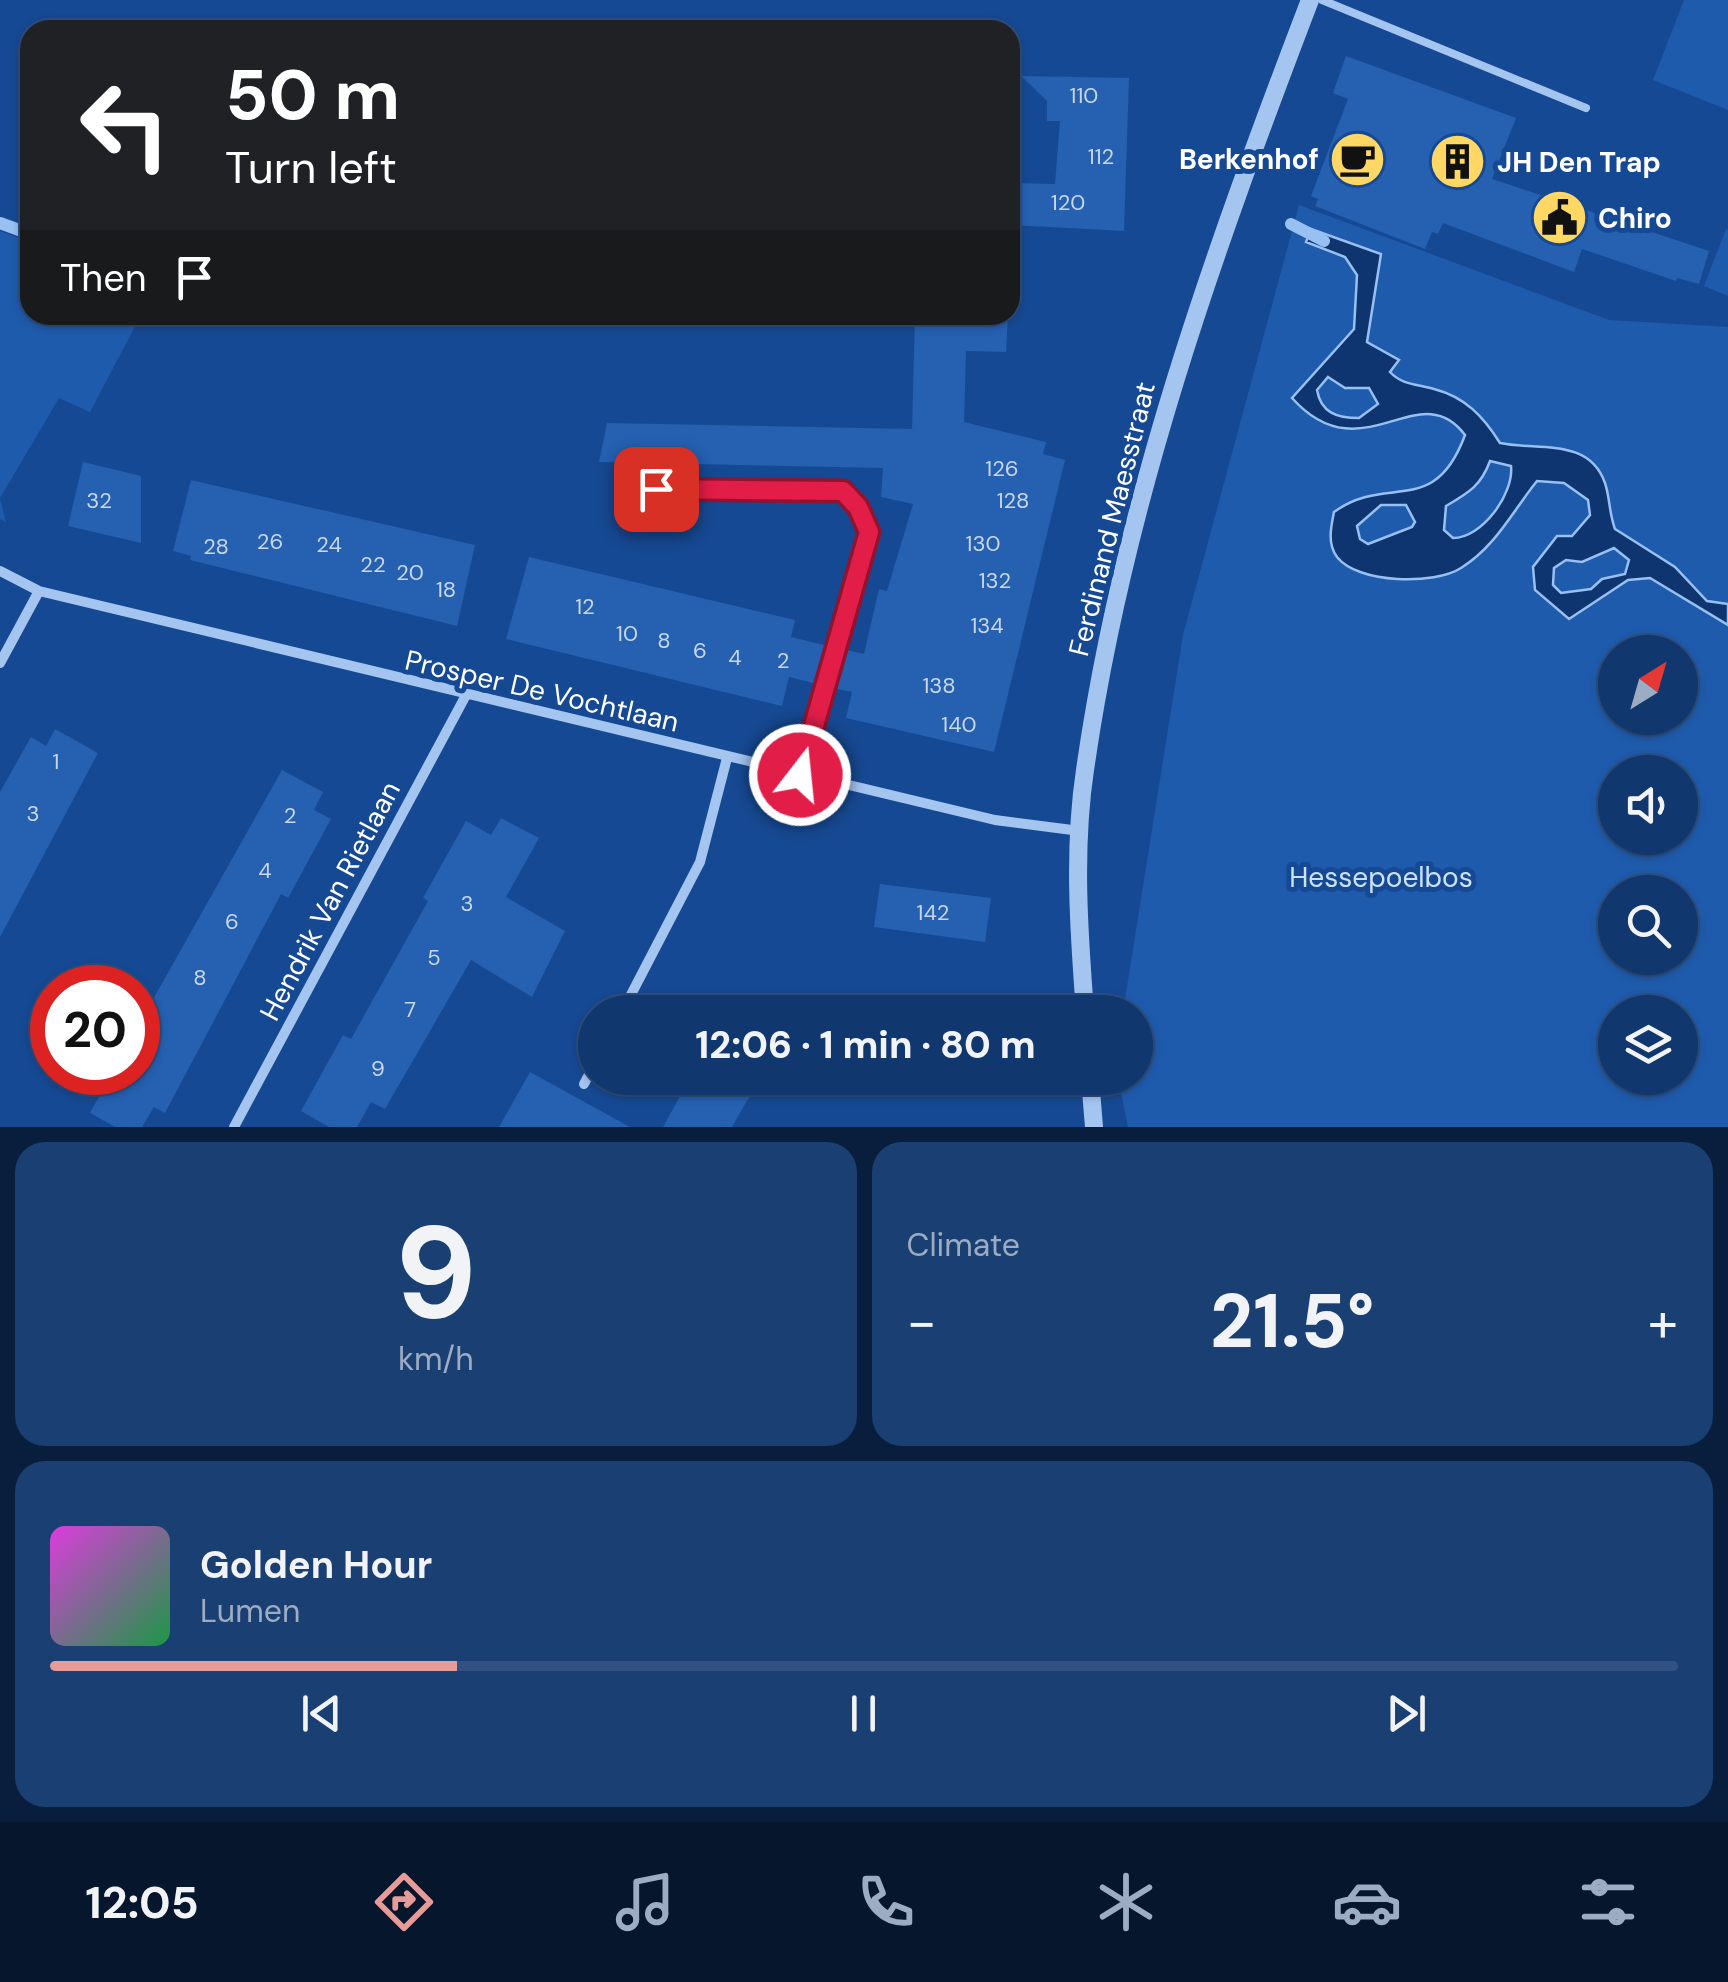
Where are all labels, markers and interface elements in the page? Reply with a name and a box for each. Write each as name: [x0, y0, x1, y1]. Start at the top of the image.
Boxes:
text: 50 m: [225, 50, 400, 141]
icon: left: [60, 60, 190, 190]
house number: 110: [1070, 81, 1098, 110]
cafe icon: Berkenhof: [1328, 129, 1388, 189]
building icon: JH Den Trap: [1428, 132, 1488, 192]
text: Turn left: [225, 138, 397, 197]
place label: Berkenhof: [1179, 141, 1319, 178]
house number: 112: [1088, 142, 1114, 171]
place label: JH Den Trap: [1497, 144, 1661, 181]
house number: 120: [1051, 188, 1085, 217]
public building icon: Chiro: [1529, 188, 1589, 248]
place label: Chiro: [1598, 200, 1672, 237]
icon: arrive: [167, 250, 222, 305]
text: Then: [60, 253, 147, 303]
street label: Ferdinand Maesstraat: [1060, 378, 1164, 660]
pin: [614, 447, 699, 532]
house number: 126: [985, 454, 1019, 483]
icon: arrive: [629, 462, 684, 517]
house number: 32: [86, 486, 112, 515]
house number: 128: [997, 486, 1029, 515]
house number: 26: [257, 527, 283, 556]
house number: 130: [966, 529, 1000, 558]
house number: 24: [316, 530, 342, 559]
house number: 28: [203, 532, 229, 561]
house number: 22: [360, 550, 386, 579]
house number: 20: [396, 558, 424, 587]
house number: 132: [979, 566, 1011, 595]
house number: 18: [436, 575, 456, 604]
house number: 12: [575, 592, 595, 621]
house number: 134: [970, 611, 1004, 640]
house number: 10: [616, 619, 638, 648]
house number: 8: [657, 626, 671, 655]
north arrow: [1598, 635, 1698, 735]
map controls: [1598, 635, 1698, 1095]
house number: 6: [693, 636, 707, 665]
street label: Prosper De Vochtlaan: [401, 641, 683, 741]
house number: 4: [728, 643, 742, 672]
house number: 2: [777, 646, 789, 675]
house number: 138: [922, 671, 956, 700]
house number: 140: [941, 710, 977, 739]
position arrow: [748, 723, 852, 827]
house number: 1: [53, 747, 59, 776]
button: sound: [1598, 755, 1698, 855]
street label: Hendrik Van Rietlaan: [251, 775, 409, 1027]
house number: 3: [26, 799, 40, 828]
house number: 2: [284, 801, 296, 830]
house number: 4: [258, 856, 272, 885]
park label: Hessepoelbos: [1289, 859, 1473, 896]
button: search: [1598, 875, 1698, 975]
house number: 3: [460, 889, 474, 918]
house number: 142: [917, 898, 949, 927]
house number: 6: [225, 907, 239, 936]
house number: 5: [427, 943, 441, 972]
house number: 8: [193, 963, 207, 992]
speed limit sign: 20: [30, 965, 160, 1095]
house number: 7: [404, 995, 416, 1024]
button: layers: [1598, 995, 1698, 1095]
text: 12:06 · 1 min · 80 m: [695, 1020, 1036, 1070]
house number: 9: [371, 1054, 385, 1083]
text: 9: [394, 1188, 477, 1357]
text: Climate: [907, 1224, 1020, 1266]
text: 21.5°: [1210, 1273, 1374, 1370]
text: −: [907, 1286, 937, 1358]
text: +: [1648, 1286, 1678, 1358]
text: km/h: [398, 1338, 474, 1380]
text: Golden Hour: [200, 1540, 432, 1590]
text: Lumen: [200, 1590, 300, 1632]
icon: previous: [294, 1686, 349, 1741]
icon: pause: [836, 1686, 891, 1741]
icon: next: [1379, 1686, 1434, 1741]
icon: directions: [369, 1867, 439, 1937]
icon: music: [610, 1867, 680, 1937]
icon: phone: [851, 1867, 921, 1937]
icon: climate: [1091, 1867, 1161, 1937]
icon: car: [1332, 1867, 1402, 1937]
icon: filters: [1573, 1867, 1643, 1937]
text: 12:05: [85, 1873, 199, 1932]

